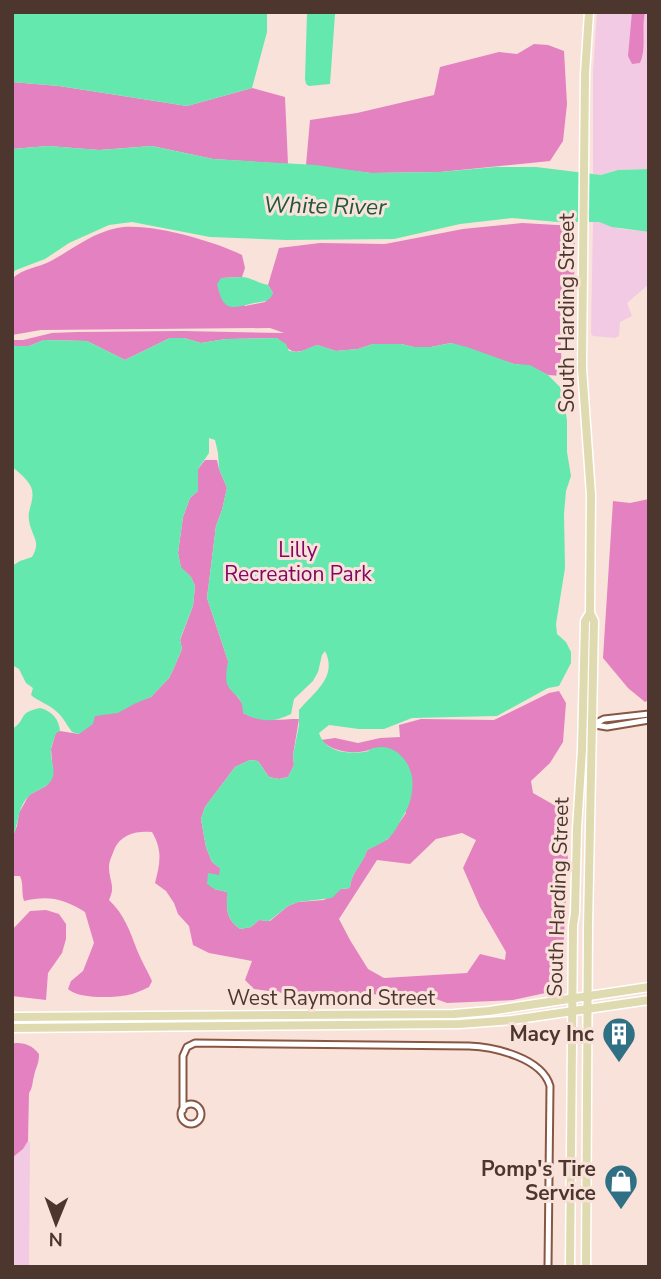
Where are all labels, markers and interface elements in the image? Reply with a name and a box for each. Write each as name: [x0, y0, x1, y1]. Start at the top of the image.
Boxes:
water label: White River: [263, 189, 387, 223]
street label: South Harding Street: [553, 213, 581, 413]
park label: Lilly Recreation Park: [224, 536, 372, 588]
street label: South Harding Street: [541, 796, 575, 997]
street label: West Raymond Street: [227, 984, 436, 1012]
building icon: Macy Inc: [600, 1015, 638, 1064]
place label: Macy Inc: [509, 1020, 594, 1048]
place label: Pomp's Tire Service: [481, 1155, 596, 1207]
shop icon: Pomp's Tire Service: [602, 1162, 640, 1211]
north arrow: [21, 1188, 91, 1258]
text: N: [48, 1226, 63, 1252]

